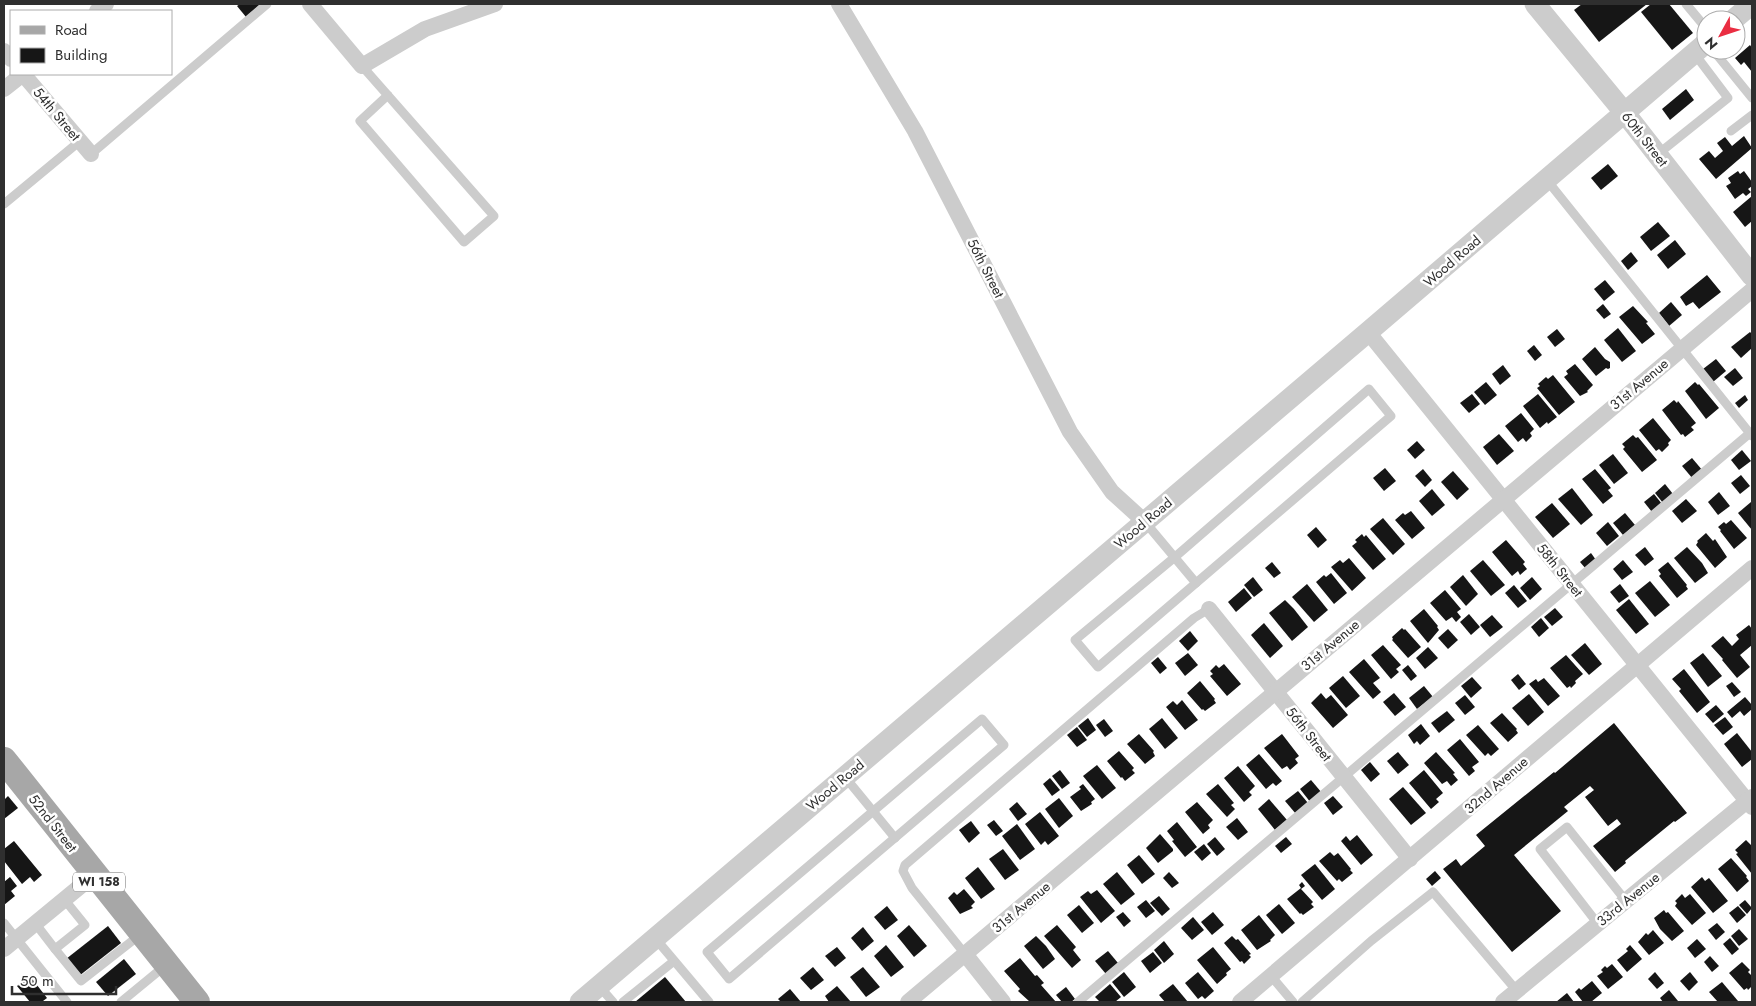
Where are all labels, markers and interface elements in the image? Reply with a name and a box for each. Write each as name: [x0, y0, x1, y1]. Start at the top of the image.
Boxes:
legend: [10, 10, 172, 75]
north arrow: [1696, 10, 1746, 60]
text: Road: [55, 19, 87, 41]
text: N: [1700, 33, 1722, 54]
text: Building: [55, 44, 107, 66]
street label: 54th Street: [29, 83, 86, 146]
street label: 60th Street: [1617, 107, 1673, 171]
street label: Wood Road: [1419, 230, 1485, 292]
street label: 56th Street: [962, 235, 1010, 302]
street label: 31st Avenue: [1605, 354, 1673, 414]
street label: Wood Road: [1110, 493, 1176, 553]
street label: 58th Street: [1532, 539, 1588, 602]
street label: 31st Avenue: [1296, 615, 1364, 675]
street label: 56th Street: [1281, 703, 1337, 766]
street label: 32nd Avenue: [1460, 752, 1532, 818]
street label: Wood Road: [802, 755, 868, 815]
street label: 52nd Street: [24, 790, 82, 857]
street label: 33rd Avenue: [1592, 867, 1664, 931]
road number: WI 158: [73, 872, 125, 892]
street label: 31st Avenue: [987, 877, 1055, 937]
scale bar: [12, 964, 116, 996]
text: 50 m: [20, 970, 54, 992]

